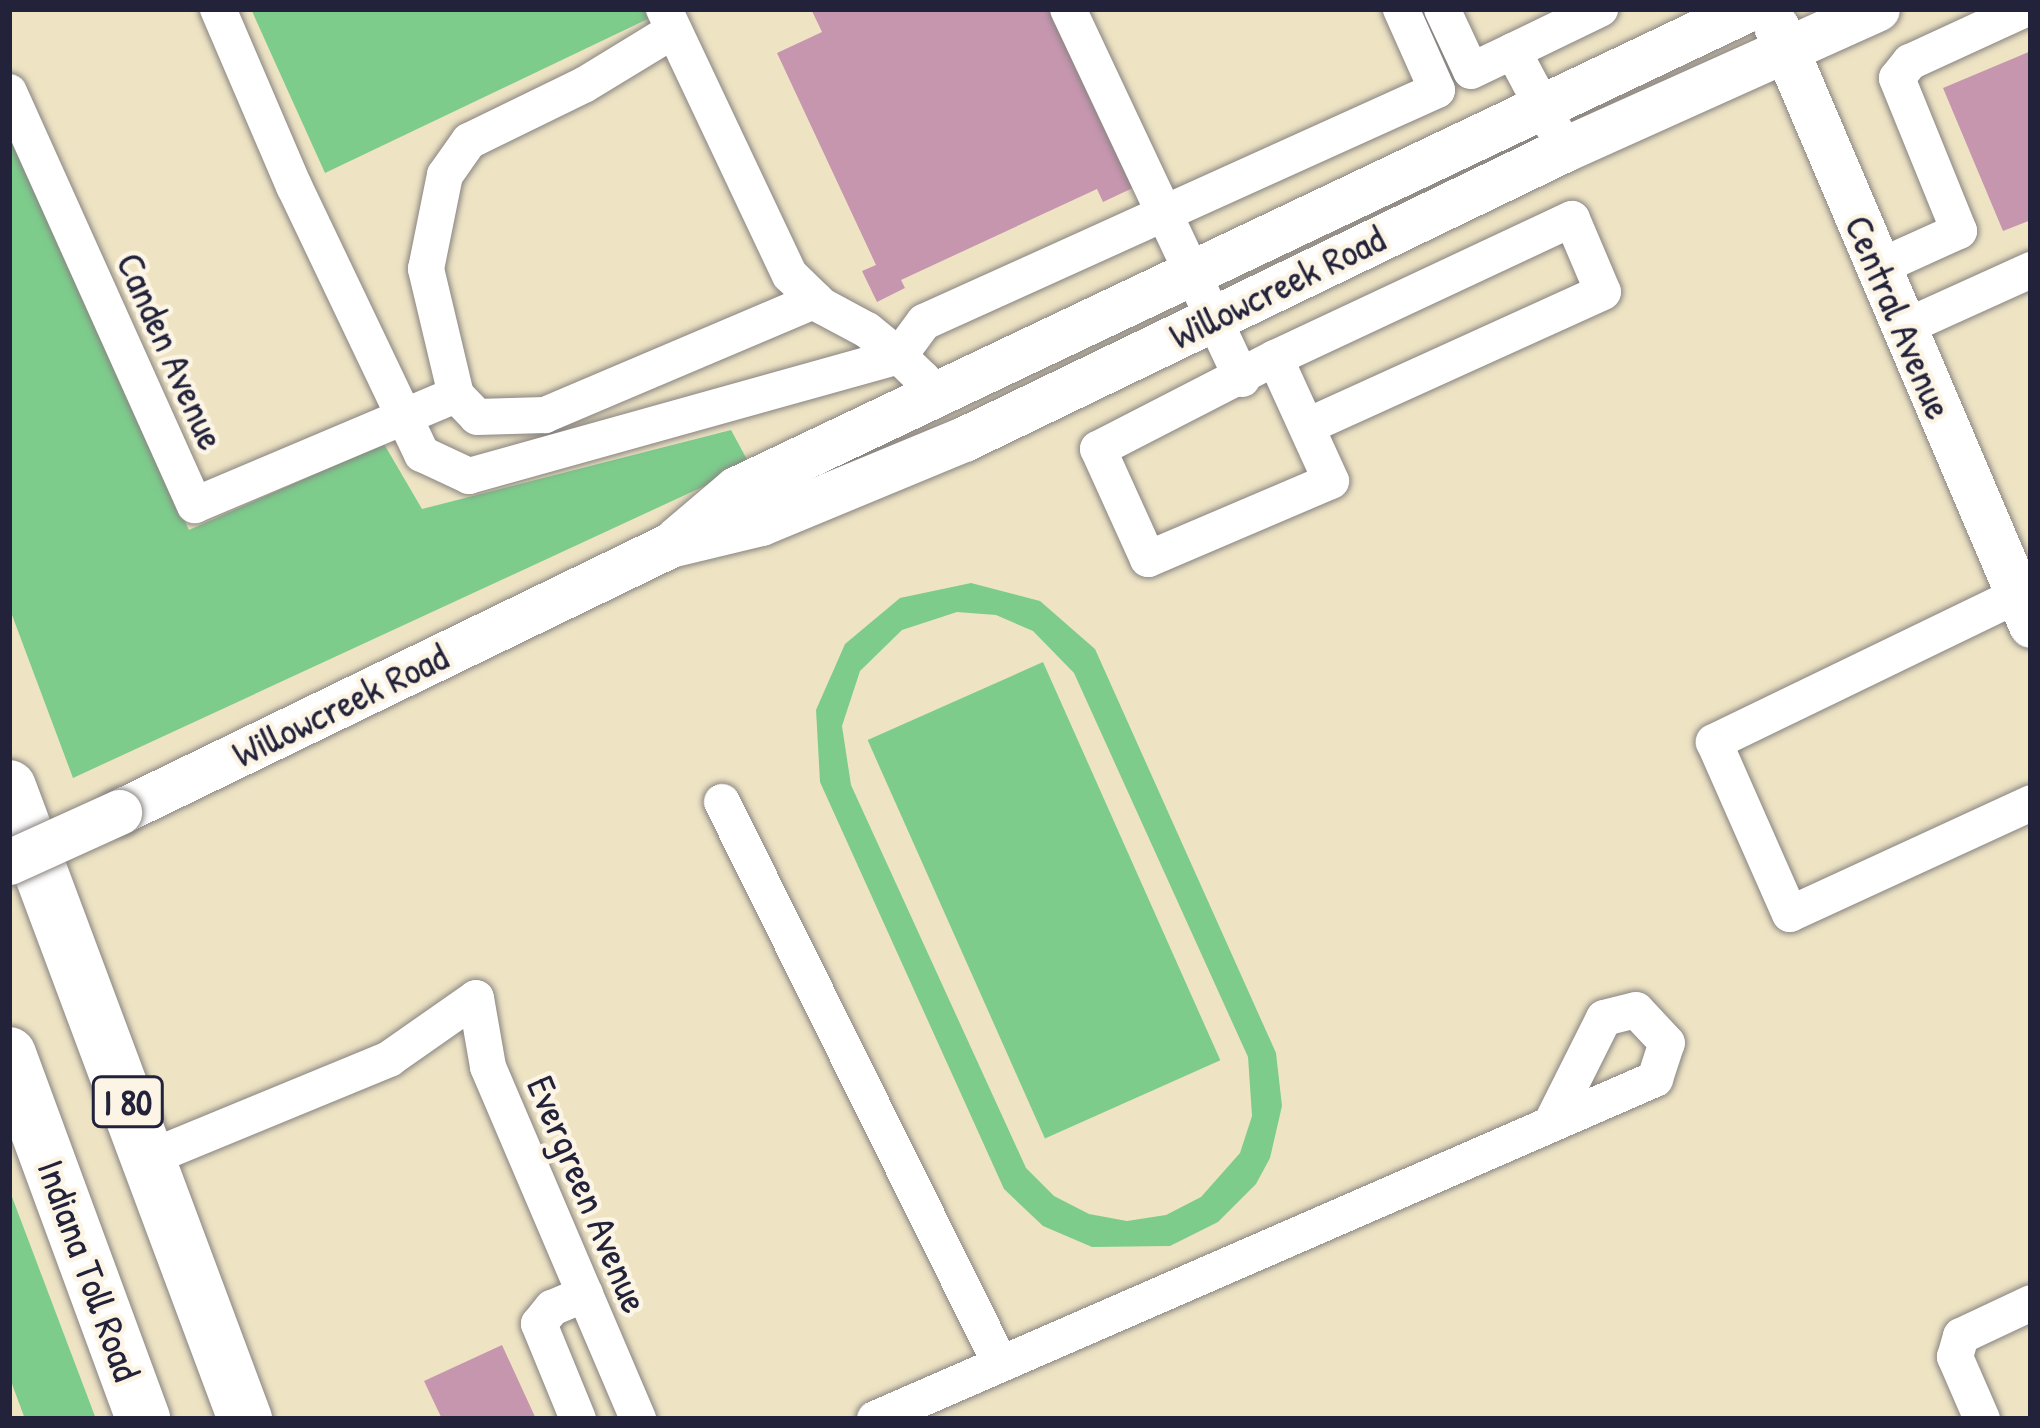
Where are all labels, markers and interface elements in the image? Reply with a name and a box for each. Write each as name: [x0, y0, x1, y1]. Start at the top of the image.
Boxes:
street label: Central Avenue: [1835, 208, 1963, 426]
street label: Willowcreek Road: [1162, 215, 1392, 359]
street label: Canden Avenue: [107, 245, 235, 457]
street label: Willowcreek Road: [225, 633, 455, 777]
street label: Evergreen Avenue: [517, 1069, 659, 1319]
road number: I 80: [89, 1072, 167, 1132]
street label: Indiana Toll Road: [27, 1153, 151, 1387]

